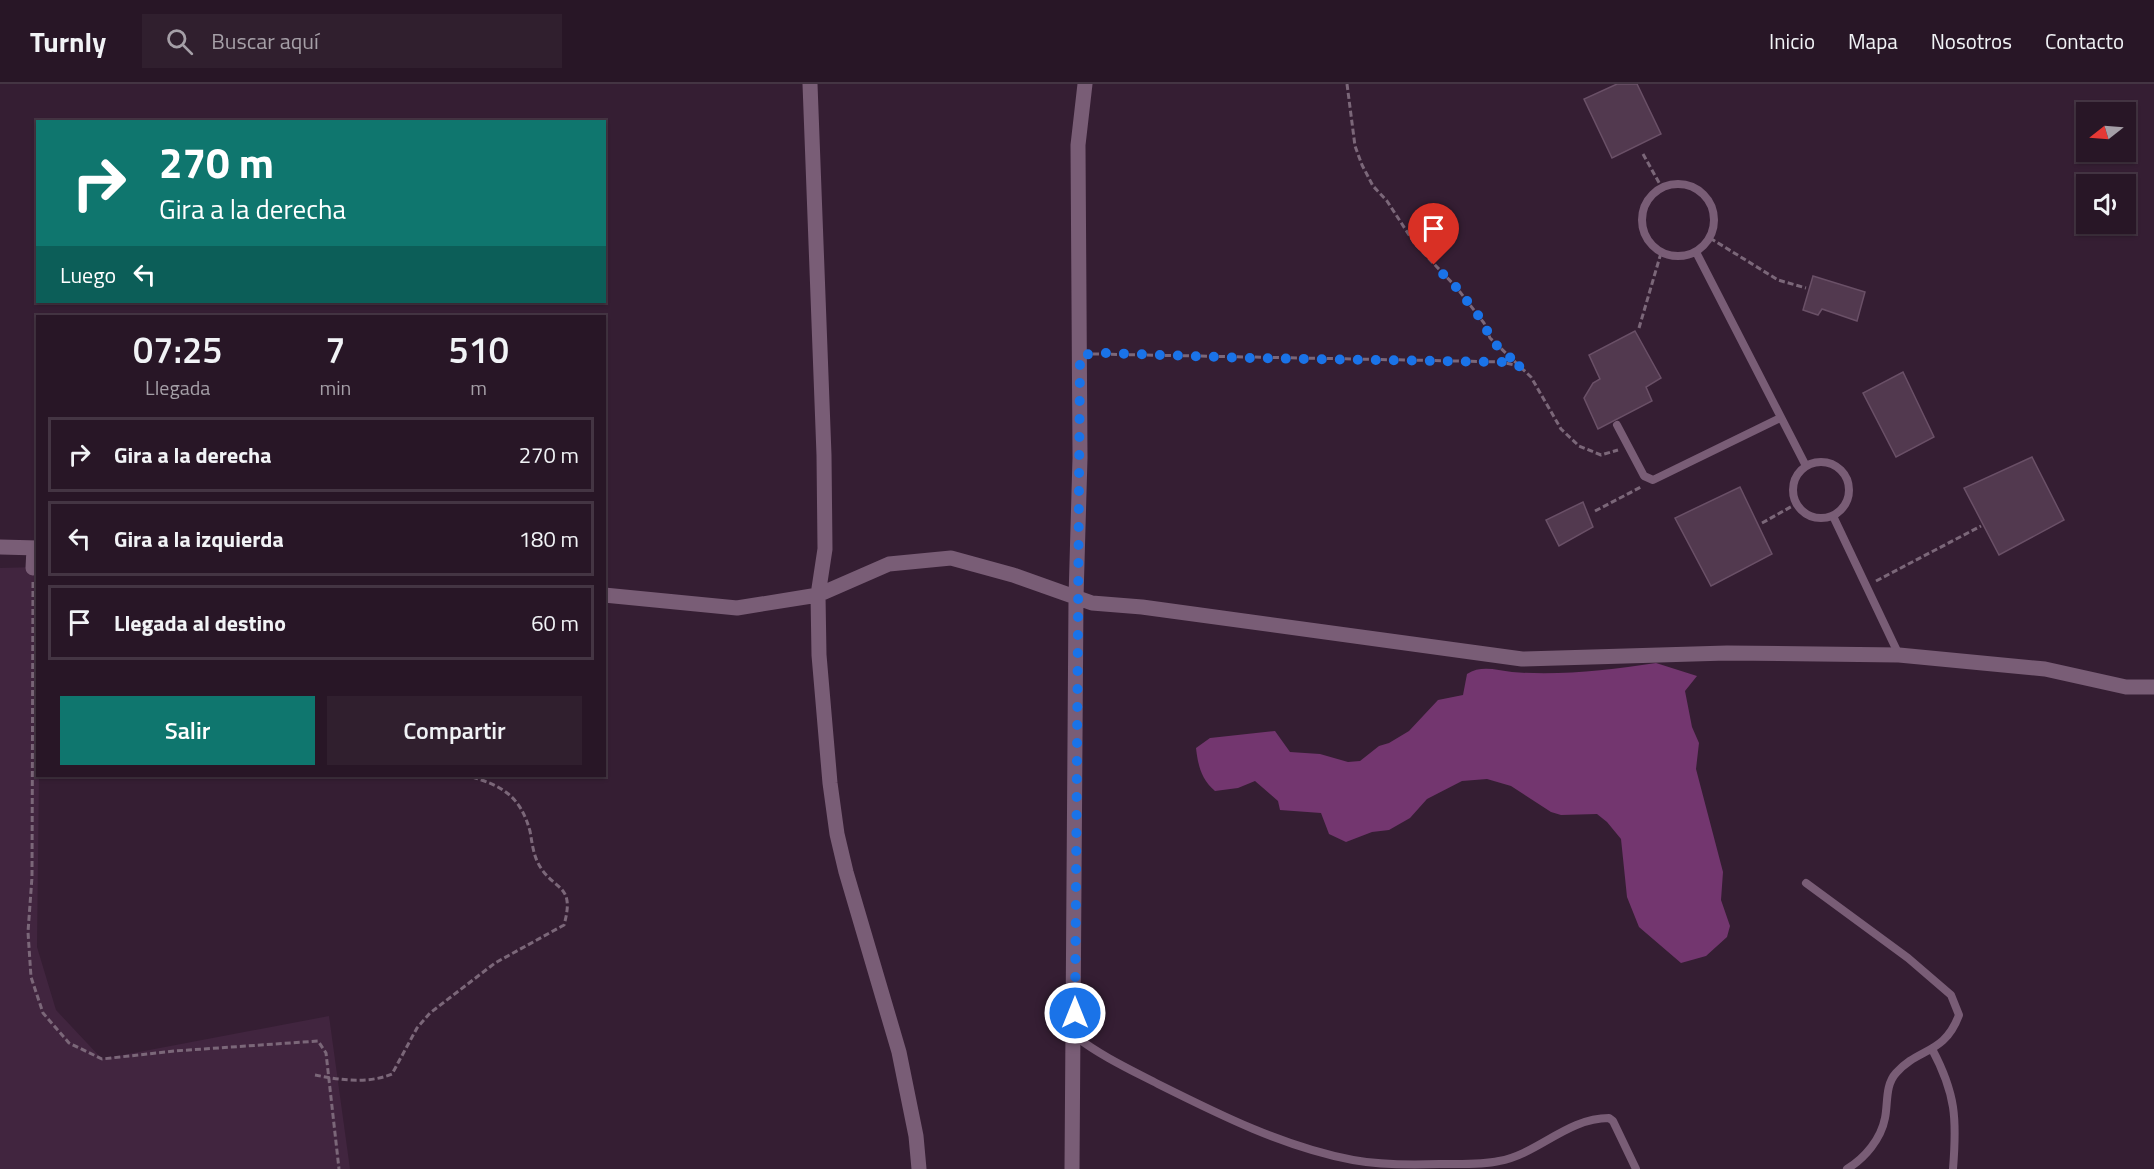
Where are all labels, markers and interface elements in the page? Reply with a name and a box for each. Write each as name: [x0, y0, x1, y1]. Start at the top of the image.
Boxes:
search box: [142, 14, 562, 68]
text: Turnly: [30, 20, 106, 63]
text: Buscar aquí: [211, 24, 319, 58]
icon: search: [163, 25, 196, 58]
text: Inicio: [1769, 25, 1815, 57]
text: Mapa: [1848, 25, 1898, 57]
text: Nosotros: [1931, 25, 2012, 57]
text: Contacto: [2045, 25, 2124, 57]
north arrow: [2076, 102, 2136, 162]
map controls: [2076, 102, 2136, 234]
text: 270 m: [159, 130, 274, 194]
icon: right: [60, 144, 138, 222]
button: sound: [2076, 174, 2136, 234]
text: Gira a la derecha: [159, 188, 346, 229]
pin: [1408, 203, 1459, 265]
icon: arrive: [1417, 212, 1450, 245]
text: Luego: [60, 258, 116, 292]
icon: left: [128, 258, 161, 291]
text: 07:25: [133, 322, 222, 377]
text: 7: [325, 322, 345, 377]
text: 510: [448, 322, 509, 377]
text: Llegada: [145, 372, 210, 403]
text: min: [319, 372, 351, 403]
text: m: [470, 372, 487, 403]
icon: right: [63, 438, 96, 471]
text: Gira a la derecha: [114, 438, 271, 472]
text: 270 m: [519, 438, 579, 472]
icon: left: [63, 522, 96, 555]
text: Gira a la izquierda: [114, 522, 284, 556]
text: 180 m: [519, 522, 579, 556]
icon: arrive: [63, 606, 96, 639]
text: Llegada al destino: [114, 606, 286, 640]
text: 60 m: [531, 606, 579, 640]
button: Salir: [60, 696, 315, 765]
button: Compartir: [327, 696, 582, 765]
position arrow: [1043, 981, 1107, 1045]

